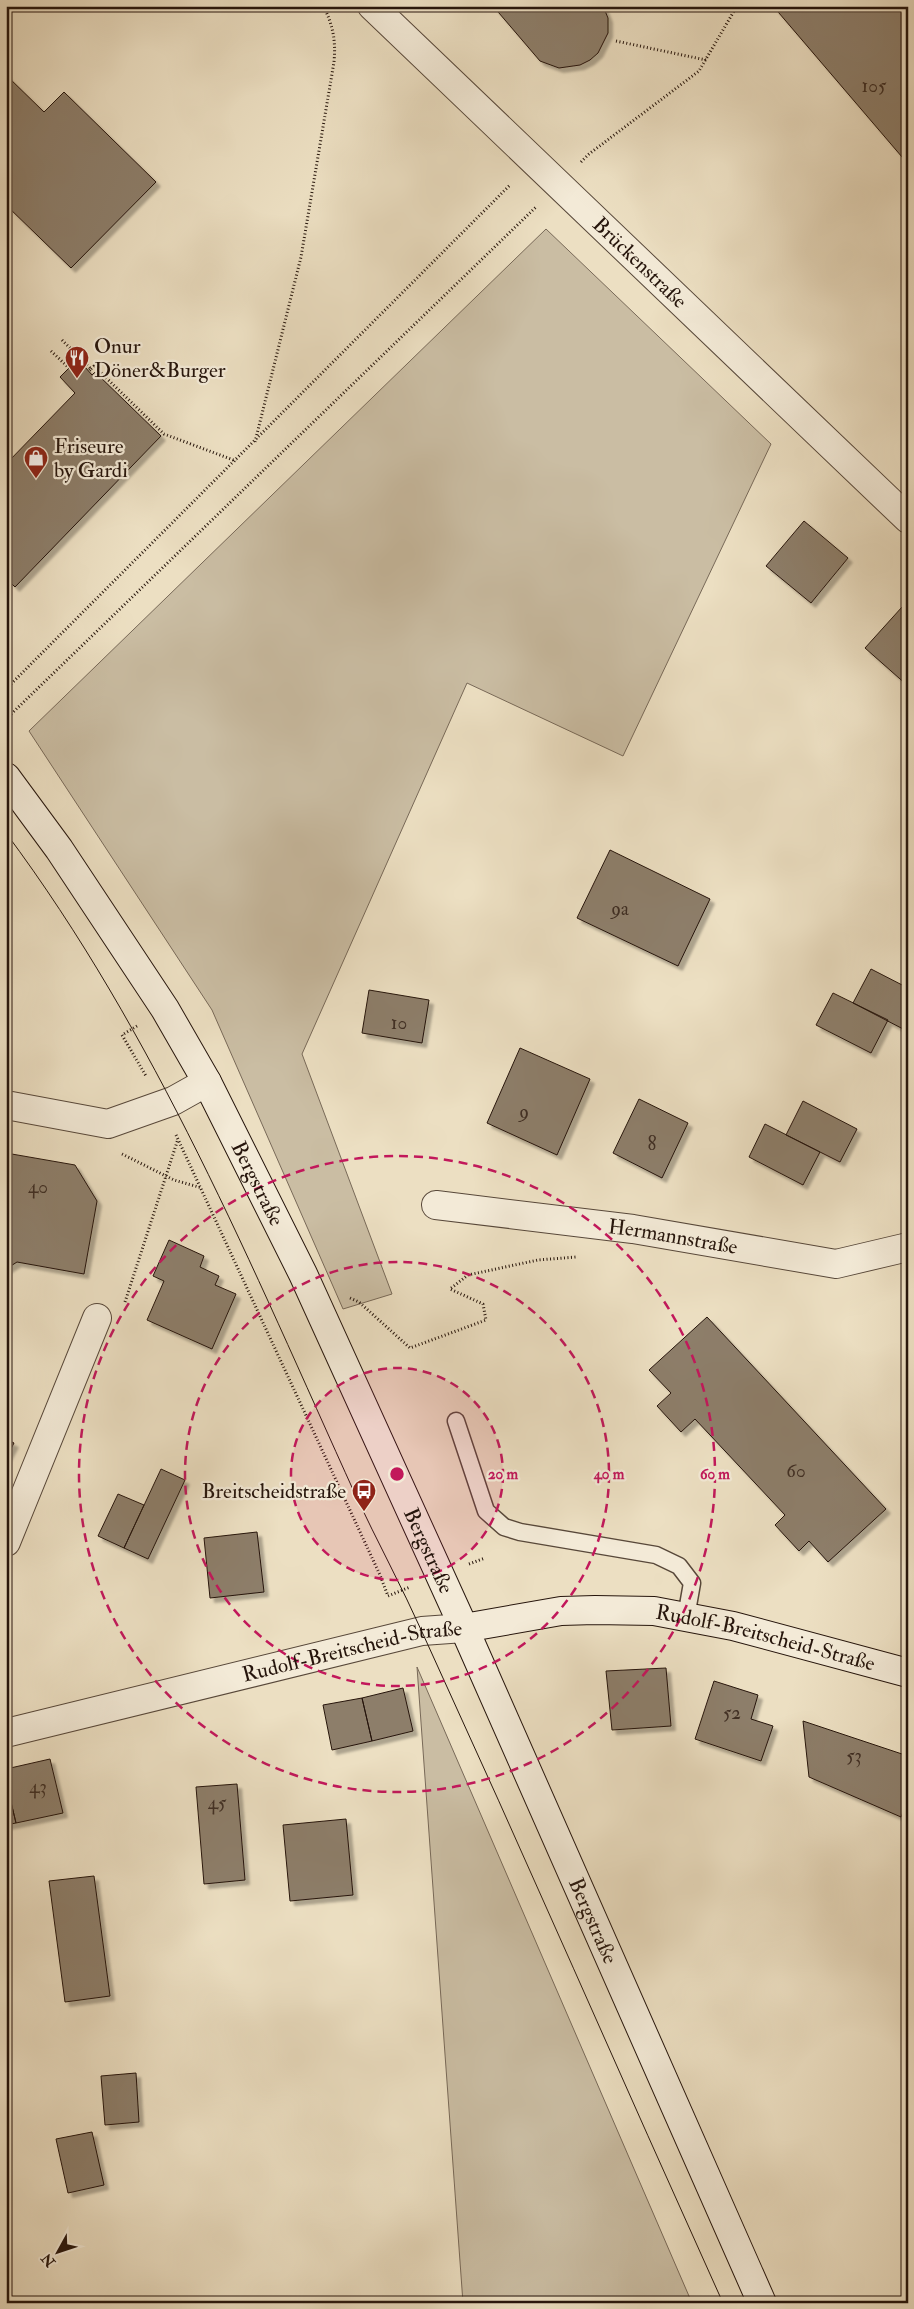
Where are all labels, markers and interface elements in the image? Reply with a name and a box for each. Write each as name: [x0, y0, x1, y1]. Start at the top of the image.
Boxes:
house number: 105: [862, 74, 887, 98]
street label: Brückenstraße: [587, 211, 693, 315]
place label: Onur Döner&Burger: [94, 333, 226, 384]
restaurant icon: Onur Döner&Burger: [64, 345, 90, 379]
place label: Friseure by Gardi: [54, 433, 128, 484]
shop icon: Friseure by Gardi: [23, 445, 49, 479]
house number: 9a: [609, 897, 629, 921]
house number: 10: [391, 1011, 407, 1035]
house number: 9: [517, 1100, 529, 1124]
house number: 8: [648, 1132, 657, 1156]
street label: Bergstraße: [225, 1137, 290, 1231]
house number: 40: [28, 1175, 48, 1199]
street label: Hermannstraße: [607, 1213, 740, 1261]
house number: 60: [786, 1459, 806, 1483]
centre of rings: [388, 1465, 406, 1483]
text: 20 m: [488, 1465, 518, 1484]
text: 40 m: [593, 1465, 625, 1484]
text: 60 m: [700, 1465, 730, 1484]
place label: Breitscheidstraße: [202, 1478, 346, 1505]
bus stop icon: Breitscheidstraße: [351, 1478, 377, 1512]
street label: Bergstraße: [397, 1504, 460, 1598]
street label: Rudolf-Breitscheid-Straße: [653, 1599, 878, 1678]
street label: Rudolf-Breitscheid-Straße: [239, 1615, 463, 1689]
house number: 52: [723, 1701, 741, 1725]
house number: 53: [846, 1744, 862, 1768]
house number: 43: [29, 1775, 47, 1799]
house number: 45: [208, 1791, 227, 1815]
street label: Bergstraße: [562, 1874, 624, 1968]
north arrow: [32, 2226, 82, 2276]
text: N: [38, 2249, 60, 2271]

